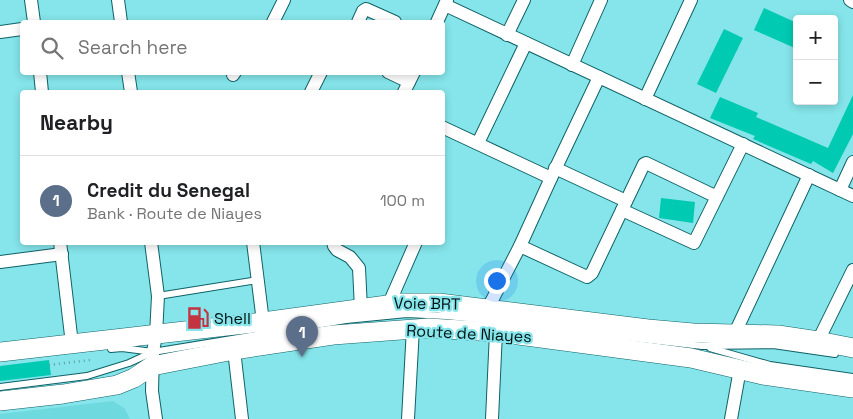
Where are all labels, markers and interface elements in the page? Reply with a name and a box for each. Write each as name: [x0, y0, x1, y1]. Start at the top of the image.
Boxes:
map controls: [793, 15, 838, 105]
button: +: [793, 15, 838, 60]
search box: [20, 20, 445, 75]
icon: search: [38, 34, 66, 62]
text: Search here: [78, 35, 188, 60]
button: −: [793, 60, 838, 105]
text: Nearby: [40, 109, 113, 136]
text: Credit du Senegal: [87, 178, 250, 203]
text: 1: [52, 190, 60, 211]
text: 100 m: [380, 190, 425, 211]
text: Bank · Route de Niayes: [87, 203, 262, 224]
your location: [484, 268, 510, 294]
street label: Voie BRT: [394, 292, 460, 315]
fuel station icon: Shell: [185, 305, 211, 331]
place label: Shell: [214, 308, 251, 329]
pin: 1: [286, 316, 318, 357]
street label: Route de Niayes: [406, 320, 532, 347]

